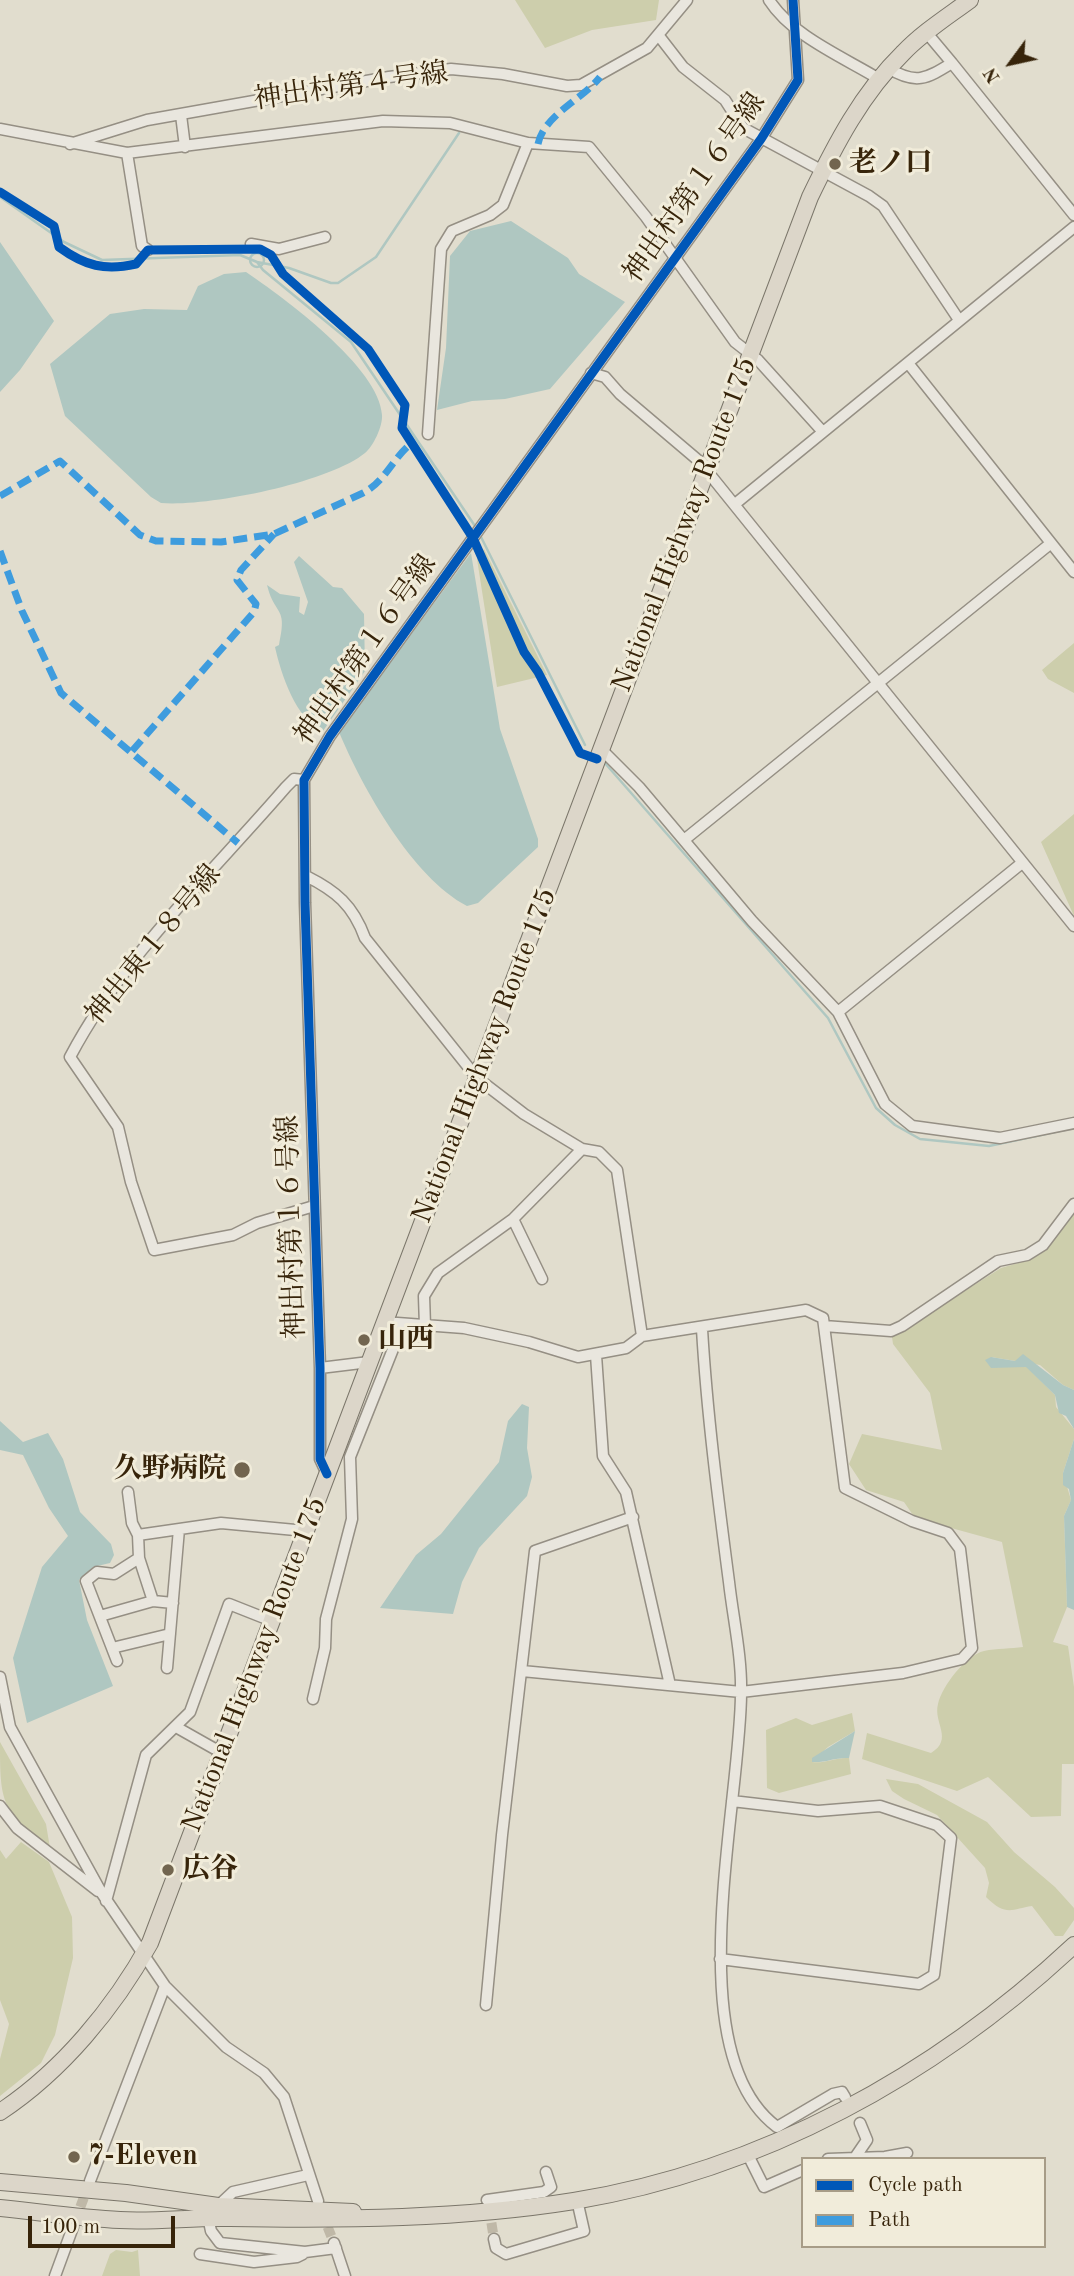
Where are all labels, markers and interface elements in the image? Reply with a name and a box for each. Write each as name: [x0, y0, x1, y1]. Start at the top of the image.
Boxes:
north arrow: [976, 28, 1046, 98]
street label: 神出村第４号線: [252, 57, 450, 117]
text: N: [981, 63, 1005, 86]
street label: 神出村第１６号線: [617, 87, 773, 289]
place label: 老ノ口: [849, 147, 933, 181]
marker: 老ノ口: [827, 156, 843, 172]
street label: National Highway Route 175: [606, 353, 764, 697]
street label: 神出村第１６号線: [288, 549, 444, 751]
street label: 神出東１８号線: [79, 858, 229, 1032]
street label: National Highway Route 175: [406, 884, 564, 1228]
street label: 神出村第１６号線: [271, 1114, 313, 1340]
place label: 山西: [378, 1323, 434, 1357]
marker: 山西: [356, 1332, 372, 1348]
place label: 久野病院: [114, 1453, 226, 1487]
marker: 久野病院: [232, 1460, 252, 1480]
street label: National Highway Route 175: [176, 1493, 334, 1837]
place label: 広谷: [182, 1853, 238, 1887]
marker: 広谷: [160, 1862, 176, 1878]
place label: 7-Eleven: [88, 2140, 198, 2174]
marker: 7-Eleven: [66, 2149, 82, 2165]
legend: [801, 2157, 1046, 2248]
text: Cycle path: [868, 2175, 963, 2196]
scale bar: [32, 2202, 178, 2246]
text: Path: [868, 2210, 911, 2231]
text: 100 m: [41, 2217, 100, 2238]

